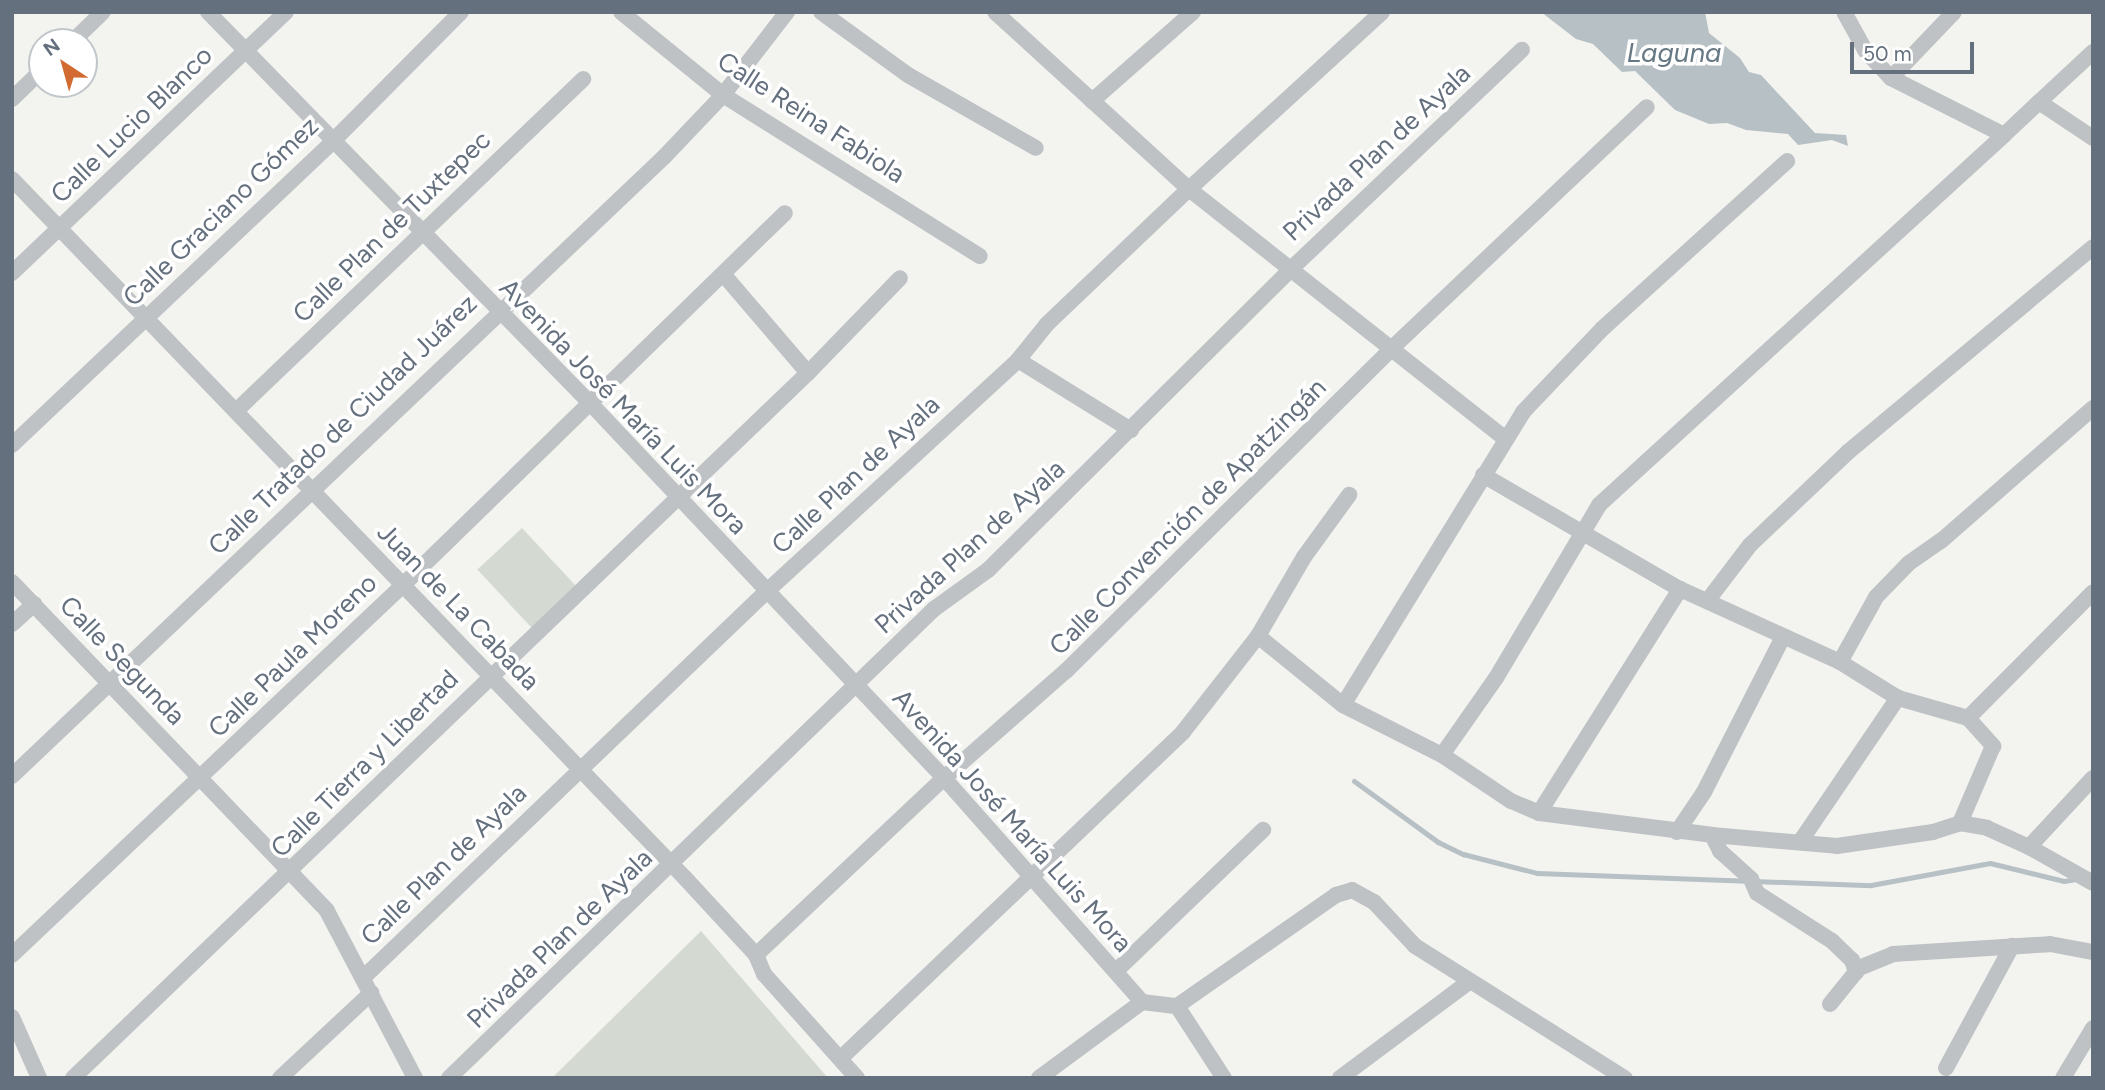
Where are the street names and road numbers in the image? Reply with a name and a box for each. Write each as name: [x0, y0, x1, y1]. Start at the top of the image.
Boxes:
street label: Calle Lucio Blanco: [45, 40, 219, 210]
street label: Calle Reina Fabiola: [711, 46, 911, 190]
street label: Privada Plan de Ayala: [1277, 58, 1477, 248]
street label: Calle Graciano Gómez: [117, 111, 325, 313]
street label: Calle Plan de Tuxtepec: [287, 125, 497, 329]
street label: Avenida José María Luis Mora: [493, 273, 753, 541]
street label: Calle Tratado de Ciudad Juárez: [202, 288, 484, 562]
street label: Calle Convención de Apatzingán: [1043, 372, 1333, 662]
street label: Calle Plan de Ayala: [766, 389, 946, 561]
street label: Privada Plan de Ayala: [869, 453, 1071, 641]
street label: Juan de La Cabada: [370, 517, 546, 697]
street label: Calle Paula Moreno: [202, 568, 384, 744]
street label: Calle Segunda: [53, 590, 191, 732]
street label: Calle Tierra y Libertad: [265, 664, 465, 864]
street label: Avenida José María Luis Mora: [886, 683, 1138, 959]
street label: Calle Plan de Ayala: [355, 778, 533, 952]
street label: Privada Plan de Ayala: [461, 843, 659, 1035]

